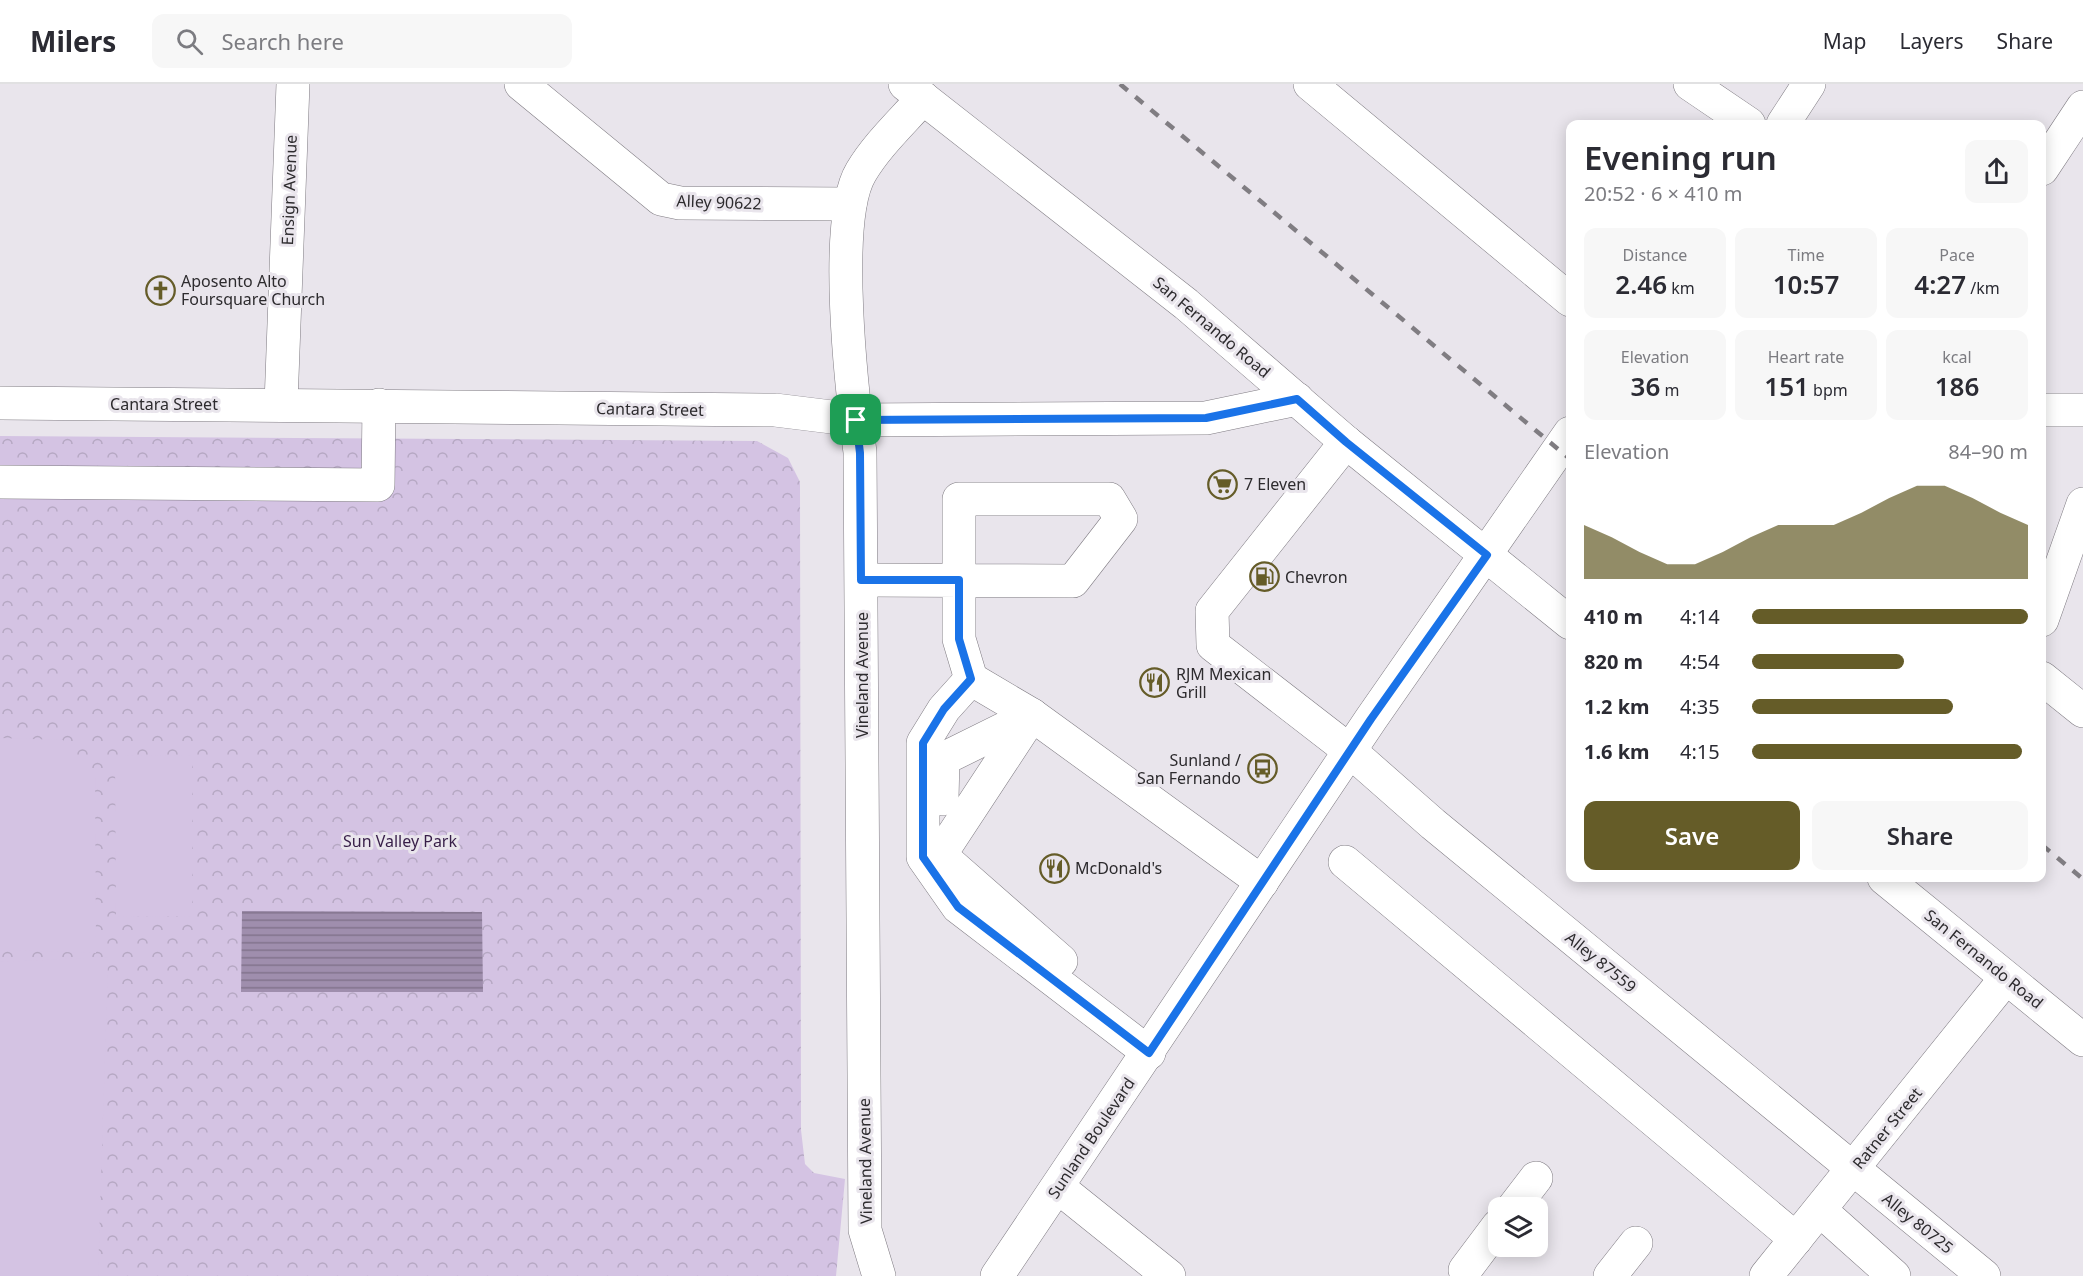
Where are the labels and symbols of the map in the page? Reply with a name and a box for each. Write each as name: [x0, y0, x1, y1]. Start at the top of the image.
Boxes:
street label: Ensign Avenue: [276, 134, 302, 246]
street label: Alley 90622: [676, 190, 762, 214]
place label: Aposento Alto Foursquare Church: [181, 270, 325, 310]
street label: San Fernando Road: [1149, 271, 1275, 383]
church icon: Aposento Alto Foursquare Church: [144, 274, 176, 306]
street label: Cantara Street: [110, 393, 218, 415]
pin: [830, 394, 881, 445]
street label: Cantara Street: [596, 397, 704, 421]
supermarket icon: 7 Eleven: [1207, 468, 1239, 500]
place label: 7 Eleven: [1244, 473, 1306, 495]
fuel station icon: Chevron: [1248, 561, 1280, 593]
place label: Chevron: [1285, 566, 1348, 588]
street label: Vineland Avenue: [851, 612, 873, 738]
place label: RJM Mexican Grill: [1176, 663, 1271, 703]
restaurant icon: RJM Mexican Grill: [1139, 667, 1171, 699]
place label: Sunland / San Fernando: [1137, 749, 1241, 789]
bus stop icon: Sunland / San Fernando: [1246, 753, 1278, 785]
park label: Sun Valley Park: [343, 830, 457, 852]
restaurant icon: McDonald's: [1038, 852, 1070, 884]
place label: McDonald's: [1075, 857, 1162, 879]
street label: San Fernando Road: [1920, 904, 2048, 1014]
street label: Alley 87559: [1561, 927, 1641, 997]
street label: Sunland Boulevard: [1042, 1073, 1140, 1203]
street label: Ratner Street: [1847, 1082, 1927, 1173]
street label: Vineland Avenue: [853, 1098, 877, 1224]
street label: Alley 80725: [1878, 1188, 1958, 1258]

